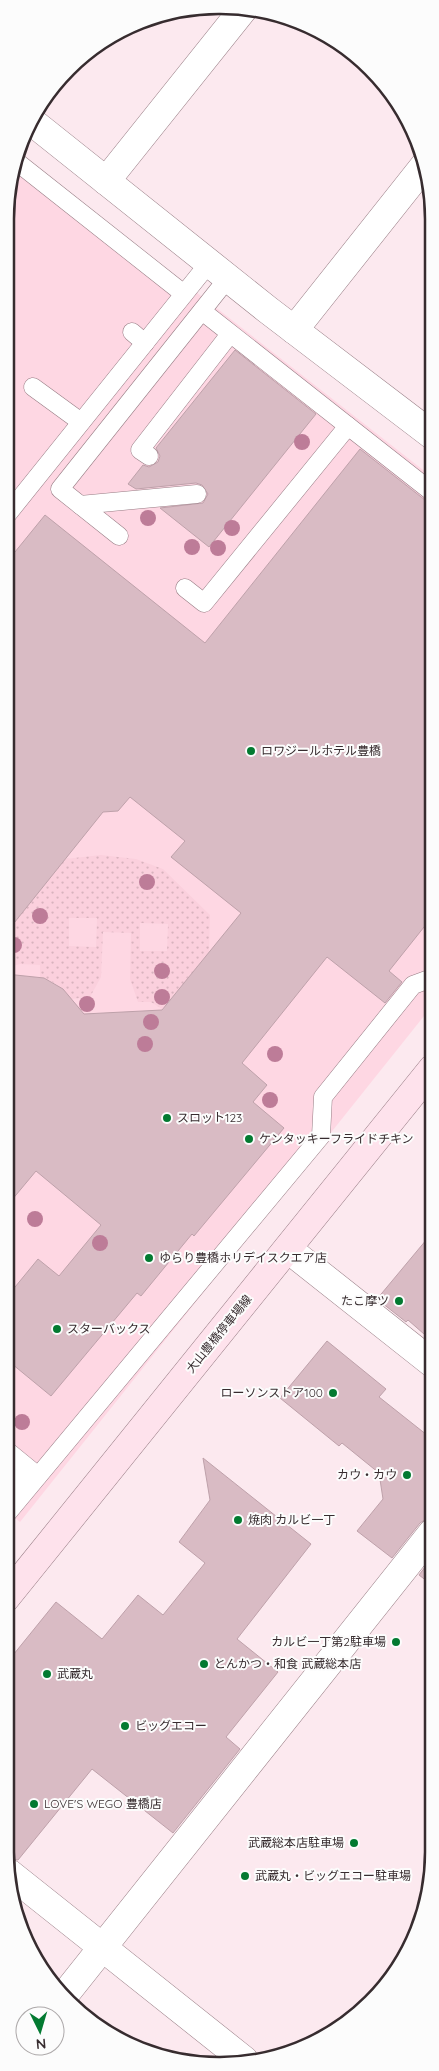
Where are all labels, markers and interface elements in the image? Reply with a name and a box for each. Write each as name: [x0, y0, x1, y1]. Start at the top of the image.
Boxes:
place label: ロワジールホテル豊橋: [261, 743, 381, 758]
marker: ロワジールホテル豊橋: [245, 745, 257, 757]
place label: スロット123: [177, 1110, 242, 1125]
marker: スロット123: [161, 1112, 173, 1124]
place label: ケンタッキーフライドチキン: [259, 1131, 414, 1146]
marker: ケンタッキーフライドチキン: [243, 1133, 255, 1145]
place label: ゆらり豊橋ホリデイスクエア店: [159, 1250, 327, 1265]
marker: ゆらり豊橋ホリデイスクエア店: [143, 1252, 155, 1264]
street label: 大山豊橋停車場線: [183, 1292, 255, 1376]
place label: たこ摩ツ: [341, 1293, 389, 1308]
marker: たこ摩ツ: [393, 1295, 405, 1307]
place label: スターバックス: [67, 1321, 151, 1336]
marker: スターバックス: [51, 1323, 63, 1335]
place label: ローソンストア100: [221, 1385, 323, 1400]
marker: ローソンストア100: [327, 1387, 339, 1399]
place label: カウ・カウ: [337, 1467, 397, 1482]
marker: カウ・カウ: [401, 1469, 413, 1481]
place label: 焼肉 カルビ一丁: [248, 1512, 335, 1527]
marker: 焼肉 カルビ一丁: [232, 1514, 244, 1526]
place label: カルビ一丁第2駐車場: [271, 1634, 386, 1649]
marker: カルビ一丁第2駐車場: [390, 1636, 402, 1648]
place label: とんかつ・和食 武蔵総本店: [214, 1656, 361, 1671]
marker: とんかつ・和食 武蔵総本店: [198, 1658, 210, 1670]
place label: 武蔵丸: [57, 1666, 93, 1681]
marker: 武蔵丸: [41, 1668, 53, 1680]
place label: ビッグエコー: [135, 1718, 207, 1733]
marker: ビッグエコー: [119, 1720, 131, 1732]
place label: LOVE'S WEGO 豊橋店: [44, 1796, 162, 1811]
marker: LOVE'S WEGO 豊橋店: [28, 1798, 40, 1810]
place label: 武蔵総本店駐車場: [248, 1835, 344, 1850]
marker: 武蔵総本店駐車場: [348, 1837, 360, 1849]
place label: 武蔵丸・ビッグエコー駐車場: [255, 1868, 411, 1883]
marker: 武蔵丸・ビッグエコー駐車場: [239, 1870, 251, 1882]
north arrow: [15, 2006, 65, 2056]
text: N: [35, 2035, 47, 2053]

